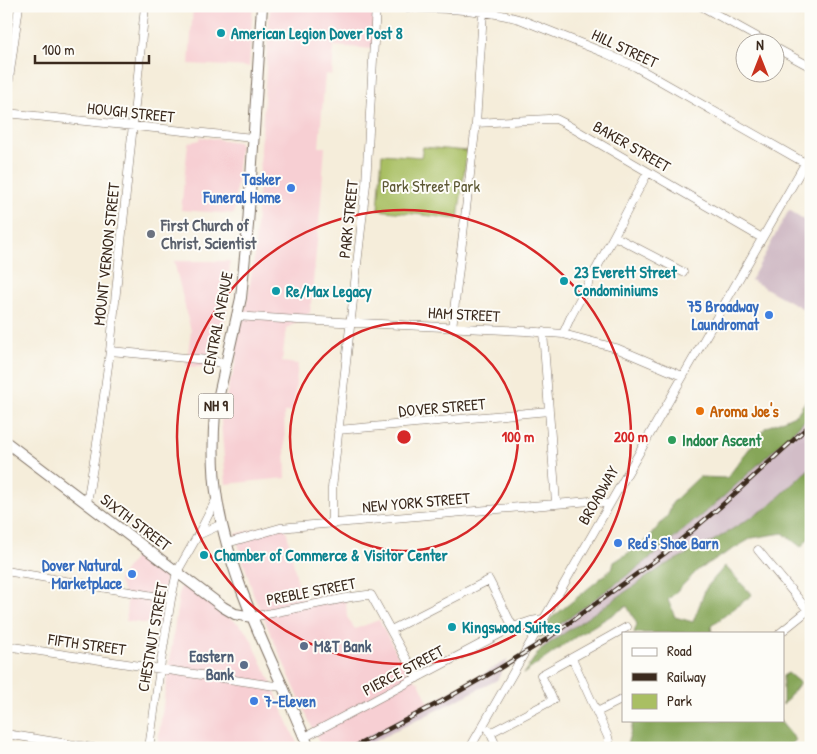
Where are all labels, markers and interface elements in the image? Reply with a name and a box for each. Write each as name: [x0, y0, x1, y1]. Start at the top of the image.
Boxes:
place label: American Legion Dover Post 8: [231, 22, 403, 45]
street label: HILL STREET: [588, 23, 662, 73]
marker: American Legion Dover Post 8: [215, 27, 227, 39]
scale bar: [35, 32, 149, 64]
north arrow: [734, 32, 784, 82]
text: N: [756, 35, 764, 54]
text: 100 m: [42, 39, 75, 60]
street label: HOUGH STREET: [86, 96, 176, 128]
street label: BAKER STREET: [589, 115, 675, 177]
place label: Tasker Funeral Home: [202, 168, 282, 208]
park label: Park Street Park: [382, 175, 480, 197]
street label: PARK STREET: [333, 178, 363, 259]
street label: MOUNT VERNON STREET: [88, 181, 124, 327]
marker: Tasker Funeral Home: [285, 182, 297, 194]
place label: First Church of Christ, Scientist: [160, 214, 257, 254]
marker: First Church of Christ, Scientist: [145, 228, 157, 240]
place label: 23 Everett Street Condominiums: [574, 261, 677, 301]
street label: CENTRAL AVENUE: [196, 269, 238, 377]
marker: 23 Everett Street Condominiums: [558, 275, 570, 287]
place label: Re/Max Legacy: [286, 280, 372, 303]
marker: Re/Max Legacy: [270, 285, 282, 297]
place label: 75 Broadway Laundromat: [686, 295, 759, 335]
street label: HAM STREET: [427, 301, 501, 327]
marker: 75 Broadway Laundromat: [763, 309, 775, 321]
street label: DOVER STREET: [398, 392, 487, 422]
road number: NH 9: [198, 394, 234, 418]
place label: Aroma Joe's: [710, 400, 780, 422]
marker: Aroma Joe's: [694, 405, 706, 417]
text: 100 m: [502, 426, 534, 447]
text: 200 m: [614, 426, 648, 447]
centre of rings: [395, 428, 413, 446]
place label: Indoor Ascent: [682, 429, 762, 451]
marker: Indoor Ascent: [666, 434, 678, 446]
street label: BROADWAY: [572, 462, 624, 528]
street label: NEW YORK STREET: [361, 486, 471, 518]
street label: SIXTH STREET: [96, 488, 176, 556]
place label: Red's Shoe Barn: [628, 532, 719, 554]
marker: Red's Shoe Barn: [612, 537, 624, 549]
place label: Chamber of Commerce & Visitor Center: [214, 544, 449, 566]
marker: Chamber of Commerce & Visitor Center: [198, 549, 210, 561]
place label: Dover Natural Marketplace: [42, 554, 123, 595]
marker: Dover Natural Marketplace: [126, 568, 138, 580]
street label: PREBLE STREET: [264, 571, 358, 610]
street label: CHESTNUT STREET: [132, 580, 173, 693]
place label: Kingswood Suites: [462, 616, 561, 639]
marker: Kingswood Suites: [446, 621, 458, 633]
street label: FIFTH STREET: [46, 628, 128, 660]
legend: [622, 632, 784, 722]
place label: M&T Bank: [314, 635, 372, 657]
street label: PIERCE STREET: [359, 639, 448, 701]
marker: M&T Bank: [298, 640, 310, 652]
text: Road: [667, 640, 692, 661]
place label: Eastern Bank: [189, 645, 234, 685]
marker: Eastern Bank: [238, 659, 250, 671]
text: Railway: [667, 666, 706, 687]
place label: 7-Eleven: [263, 690, 316, 712]
text: Park: [667, 690, 692, 711]
marker: 7-Eleven: [248, 695, 260, 707]

